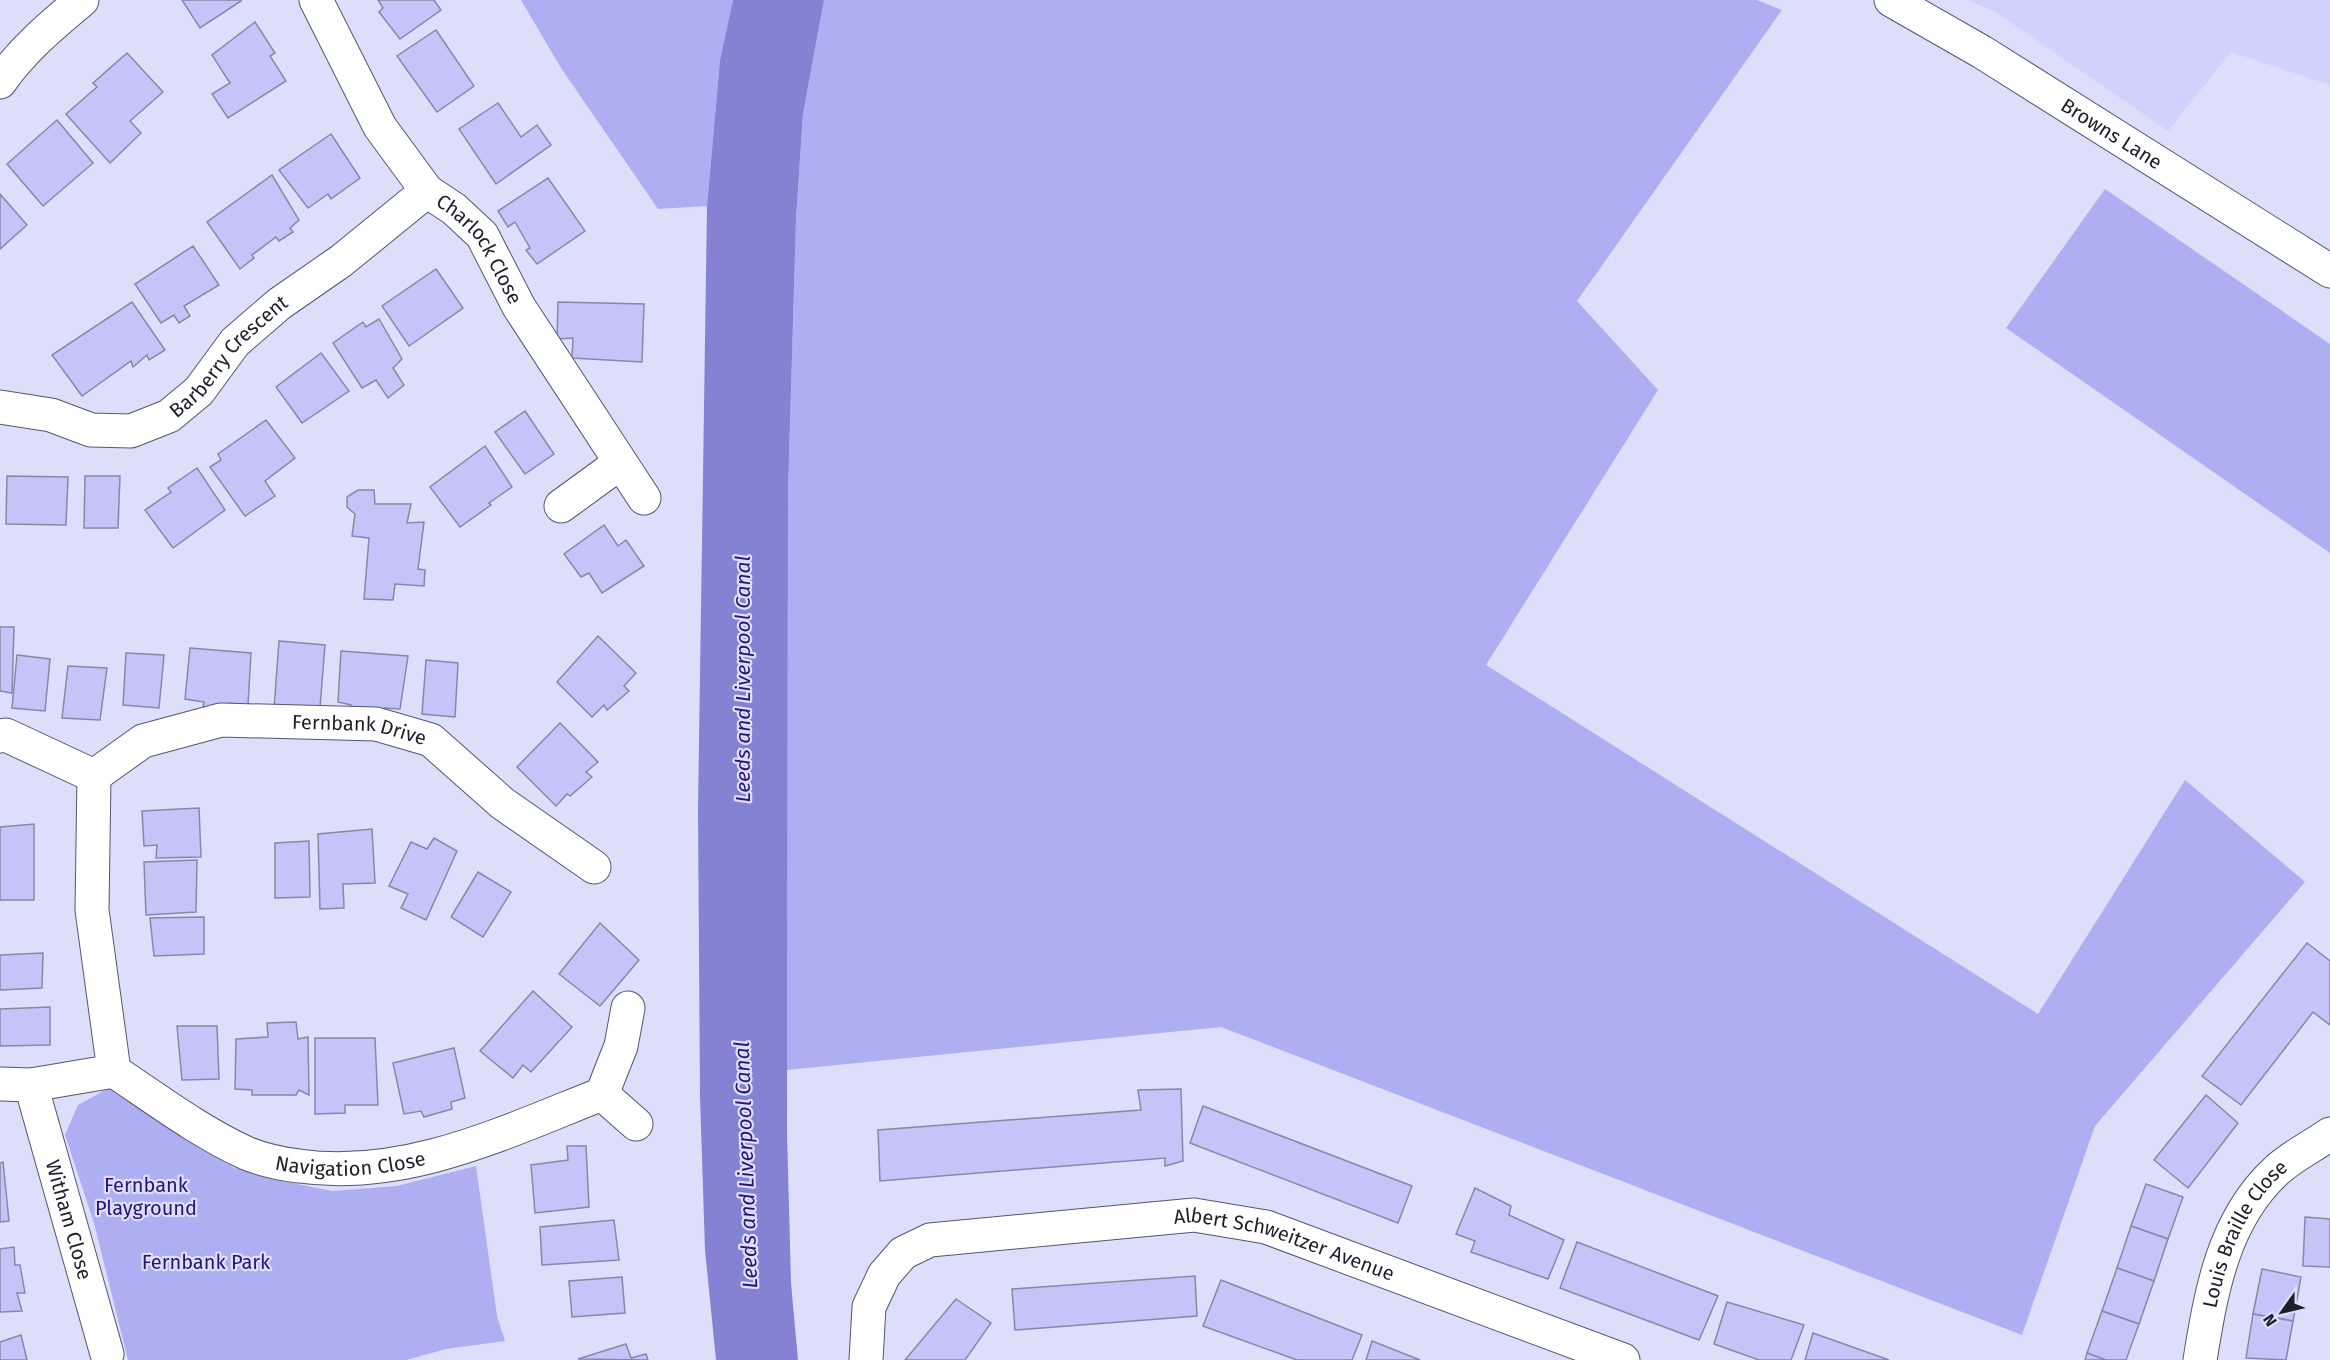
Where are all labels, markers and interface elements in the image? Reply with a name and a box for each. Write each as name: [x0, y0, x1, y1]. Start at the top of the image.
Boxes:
street label: Browns Lane: [2057, 93, 2167, 174]
street label: Charlock Close: [432, 189, 527, 308]
street label: Barberry Crescent: [164, 289, 293, 423]
water label: Leeds and Liverpool Canal: [730, 555, 756, 803]
street label: Fernbank Drive: [292, 710, 429, 750]
water label: Leeds and Liverpool Canal: [729, 1041, 763, 1289]
street label: Navigation Close: [273, 1146, 428, 1181]
street label: Louis Braille Close: [2198, 1155, 2292, 1310]
street label: Witham Close: [41, 1157, 97, 1282]
park label: Fernbank Playground: [95, 1173, 197, 1220]
street label: Albert Schweitzer Avenue: [1172, 1203, 1398, 1286]
park label: Fernbank Park: [142, 1250, 271, 1274]
north arrow: [2252, 1282, 2312, 1342]
text: N: [2259, 1310, 2281, 1330]

